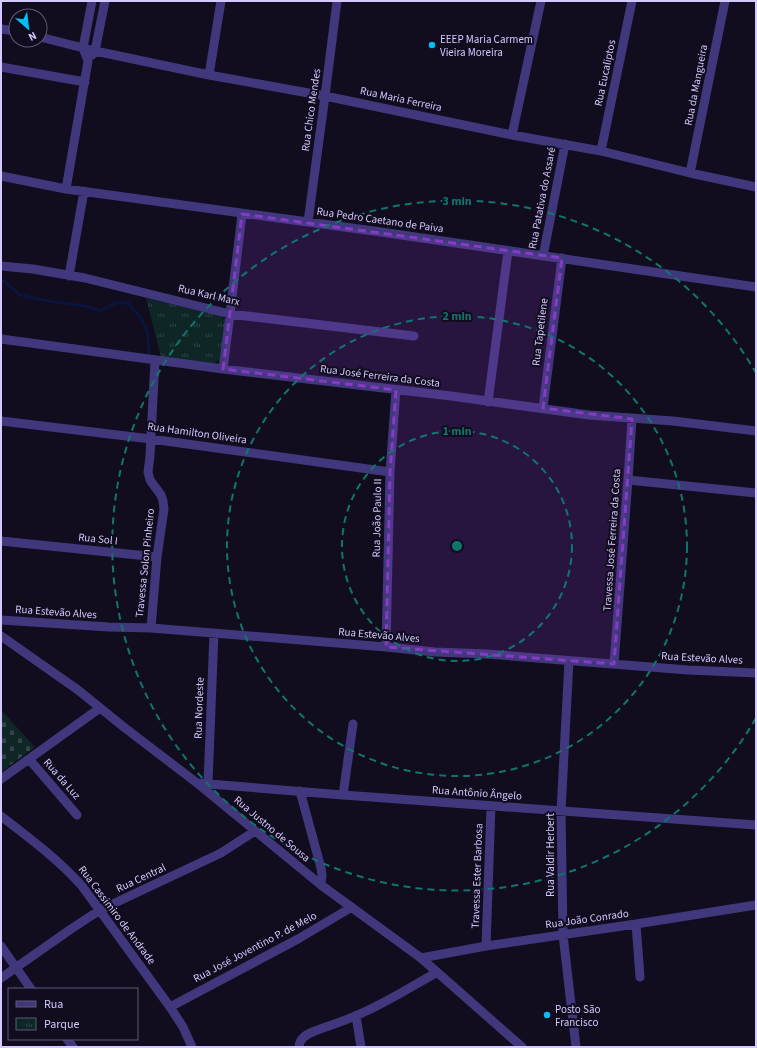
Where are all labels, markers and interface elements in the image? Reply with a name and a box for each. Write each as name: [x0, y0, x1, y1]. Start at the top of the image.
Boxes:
north arrow: [8, 8, 48, 48]
text: N: [26, 28, 39, 45]
place label: EEEP Maria Carmem Vieira Moreira: [440, 32, 533, 60]
street label: Rua Eucaliptos: [591, 38, 619, 108]
marker: EEEP Maria Carmem Vieira Moreira: [427, 40, 437, 50]
street label: Rua da Mangueira: [681, 43, 711, 127]
street label: Rua Chico Mendes: [298, 67, 324, 152]
street label: Rua Maria Ferreira: [359, 83, 443, 115]
street label: Rua Patativa do Assaré: [525, 145, 559, 250]
text: 3 min: [442, 193, 472, 210]
street label: Rua Pedro Caetano de Paiva: [316, 204, 444, 236]
street label: Rua Karl Marx: [177, 281, 241, 309]
street label: Rua Tapetilene: [528, 297, 552, 367]
text: 2 min: [442, 308, 472, 325]
street label: Rua José Ferreira da Costa: [319, 361, 441, 391]
street label: Rua Hamilton Oliveira: [146, 419, 248, 447]
text: 1 min: [442, 423, 472, 440]
street label: Travessa José Ferreira da Costa: [600, 468, 624, 612]
street label: Rua João Paulo II: [369, 478, 385, 558]
street label: Travessa Solon Pinheiro: [132, 508, 158, 618]
street label: Rua Sol I: [77, 529, 119, 549]
centre of rings: [450, 539, 464, 553]
street label: Rua Estevão Alves: [15, 602, 98, 622]
street label: Rua Estevão Alves: [338, 624, 421, 646]
street label: Rua Estevão Alves: [661, 648, 744, 668]
street label: Rua Nordeste: [190, 676, 208, 739]
street label: Rua da Luz: [40, 755, 84, 803]
street label: Rua Antônio Ângelo: [432, 782, 522, 804]
street label: Rua Justno de Sousa: [231, 793, 313, 865]
street label: Rua Valdir Herbert: [543, 813, 558, 897]
street label: Travessa Ester Barbosa: [468, 823, 486, 929]
street label: Rua Central: [114, 860, 169, 896]
street label: Rua Cassimiro de Andrade: [75, 863, 159, 968]
street label: Rua João Conrado: [544, 906, 630, 932]
street label: Rua José Joventino P. de Melo: [191, 908, 319, 986]
legend: [8, 988, 138, 1040]
text: Rua: [44, 996, 63, 1013]
place label: Posto São Francisco: [555, 1002, 600, 1030]
marker: Posto São Francisco: [542, 1010, 552, 1020]
text: Parque: [44, 1016, 80, 1033]

